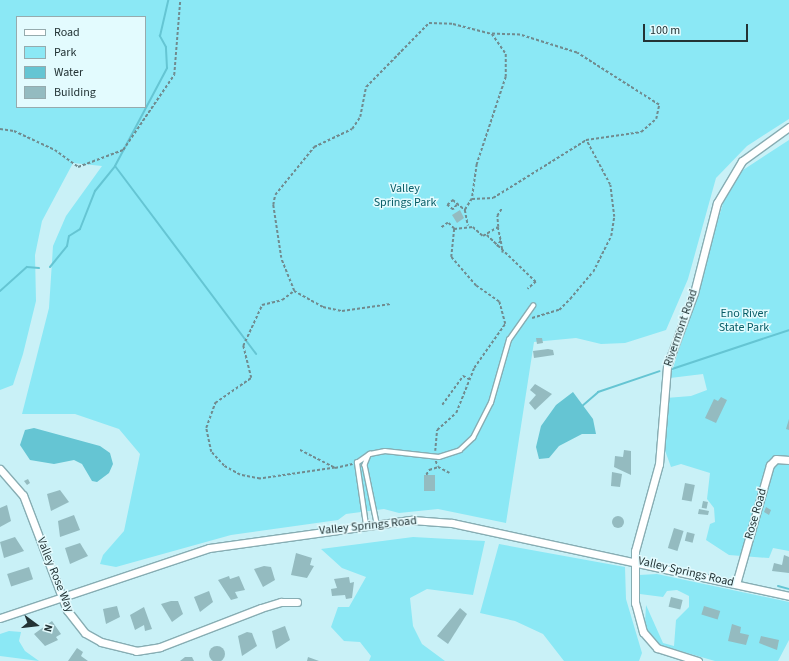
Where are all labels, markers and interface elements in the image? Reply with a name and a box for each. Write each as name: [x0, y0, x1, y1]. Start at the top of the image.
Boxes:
legend: [16, 16, 146, 108]
scale bar: [645, 16, 750, 42]
text: 100 m: [650, 22, 680, 39]
text: Road: [54, 24, 80, 41]
text: Park: [54, 44, 76, 61]
text: Water: [54, 64, 83, 81]
text: Building: [54, 84, 96, 101]
park label: Valley Springs Park: [374, 182, 436, 210]
street label: Rivermont Road: [661, 288, 701, 368]
park label: Eno River State Park: [719, 307, 769, 335]
street label: Rose Road: [742, 487, 770, 541]
street label: Valley Springs Road: [318, 514, 418, 538]
street label: Valley Rose Way: [33, 535, 77, 615]
street label: Valley Springs Road: [637, 554, 735, 590]
north arrow: [16, 605, 56, 645]
text: N: [40, 623, 56, 634]

